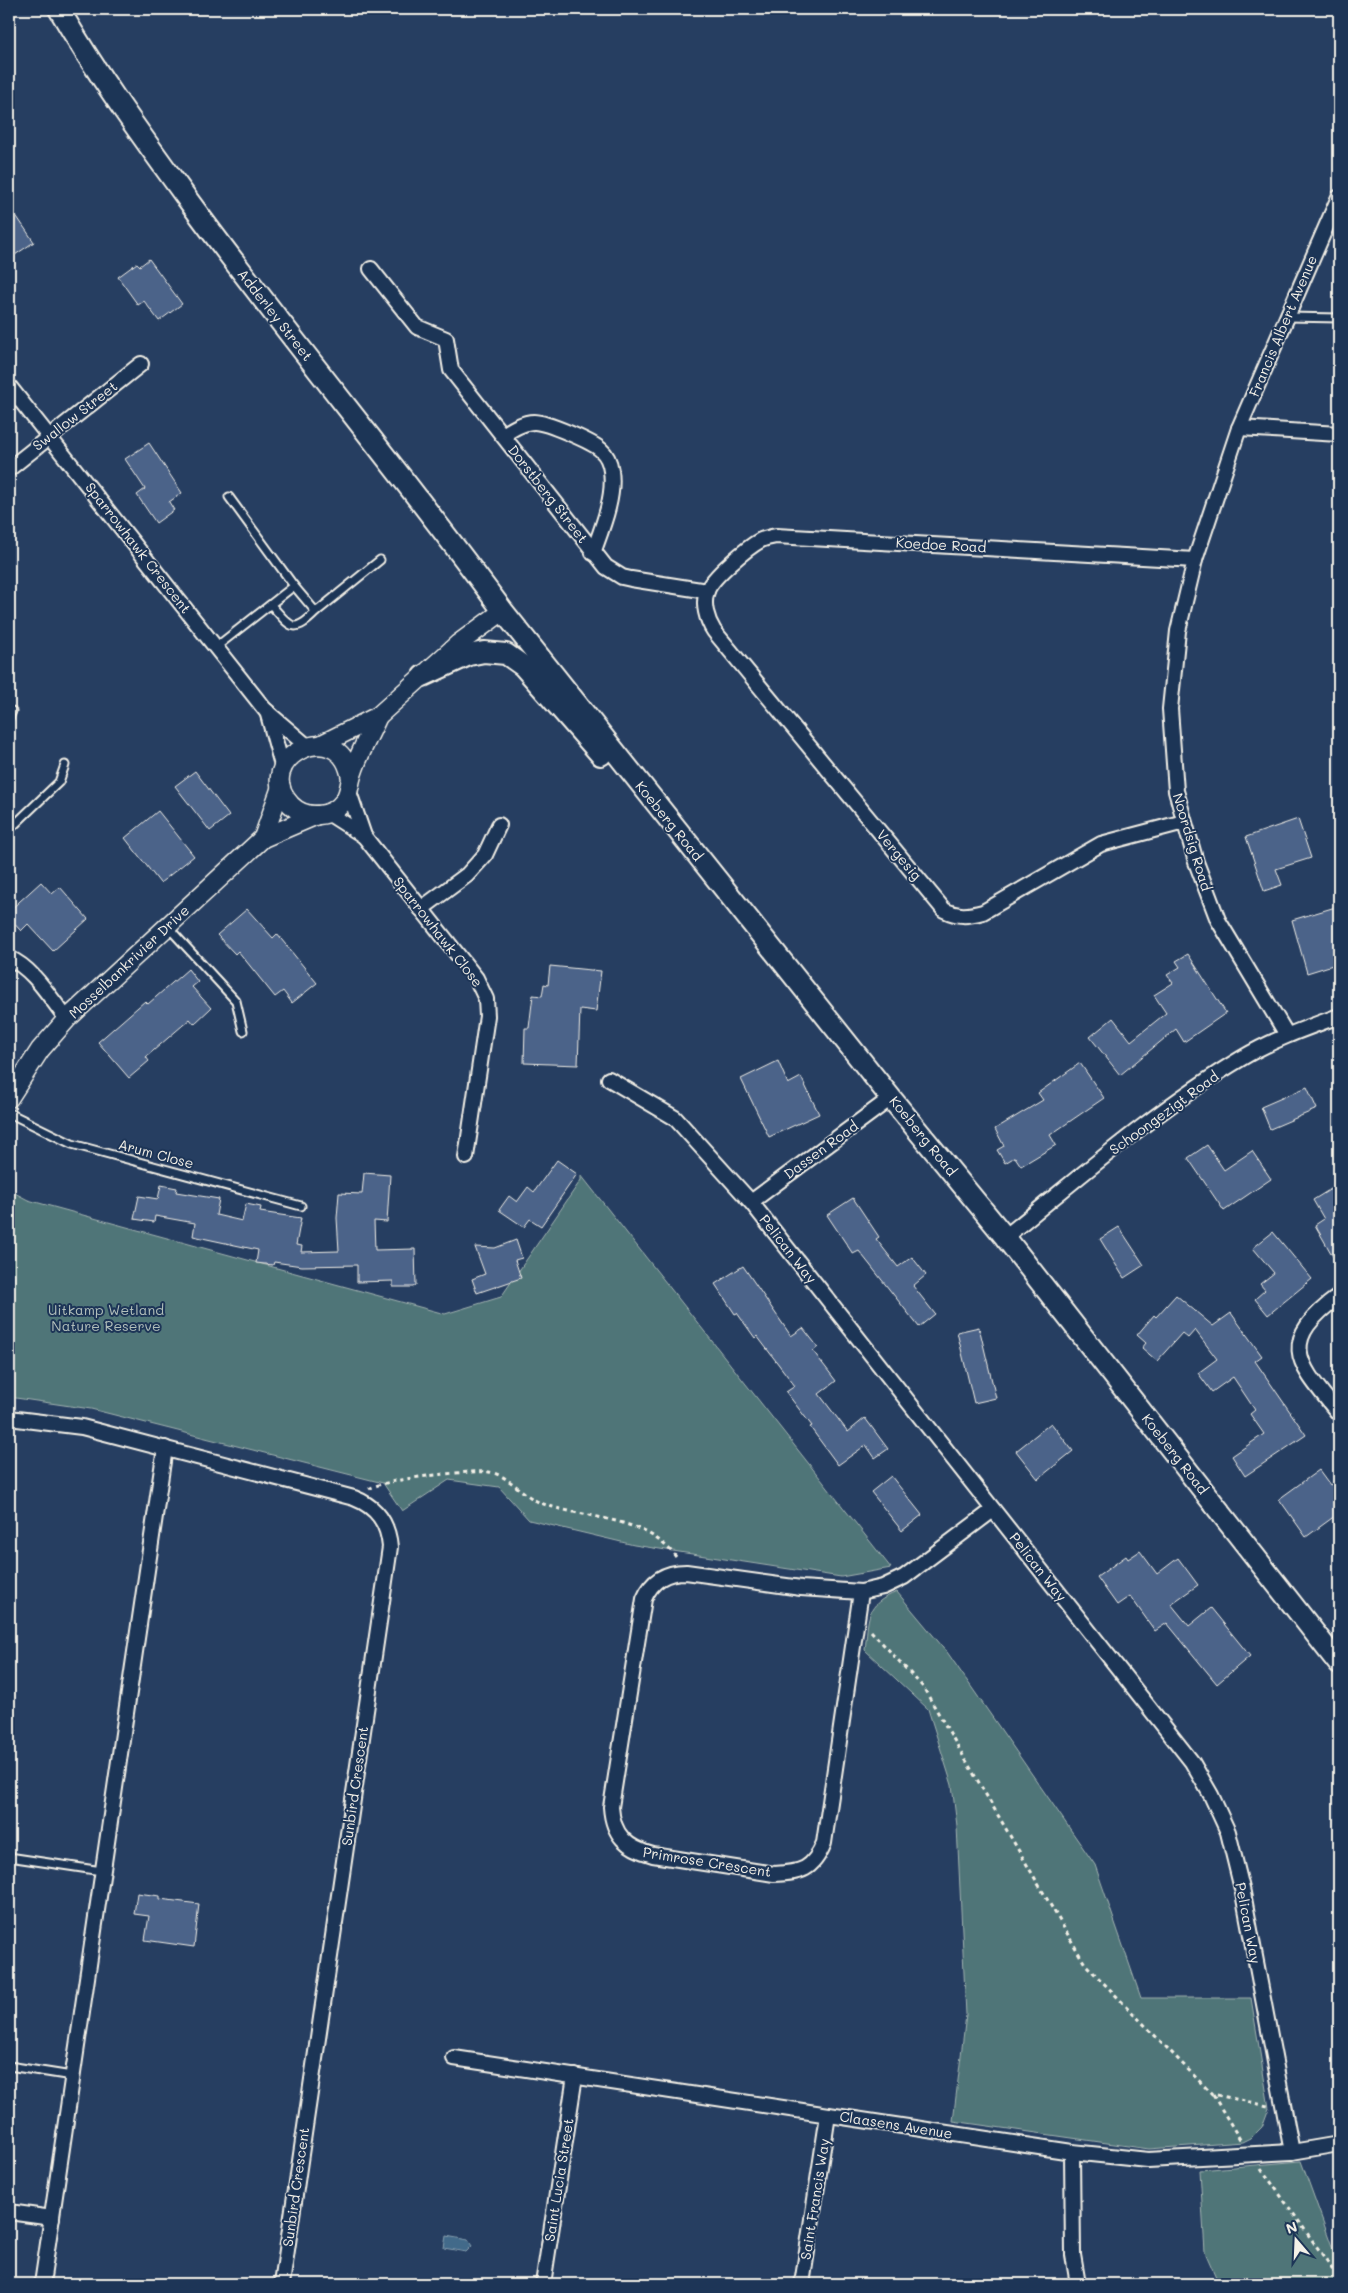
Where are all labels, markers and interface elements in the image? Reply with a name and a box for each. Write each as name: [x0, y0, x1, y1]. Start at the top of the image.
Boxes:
street label: Francis Albert Avenue: [1244, 252, 1321, 399]
street label: Adderley Street: [234, 265, 317, 365]
street label: Swallow Street: [28, 376, 121, 455]
street label: Dorstberg Street: [504, 441, 593, 547]
street label: Sparrowhawk Crescent: [81, 478, 195, 617]
street label: Koedoe Road: [895, 533, 987, 556]
street label: Koeberg Road: [631, 777, 708, 865]
street label: Noordsig Road: [1169, 791, 1216, 893]
street label: Vergesig: [873, 825, 926, 884]
street label: Sparrowhawk Close: [389, 873, 487, 991]
street label: Mosselbankrivier Drive: [64, 901, 193, 1023]
street label: Schoongezigt Road: [1105, 1066, 1222, 1159]
street label: Koeberg Road: [885, 1092, 962, 1180]
street label: Dassen Road: [780, 1116, 862, 1183]
street label: Arum Close: [116, 1134, 196, 1173]
street label: Pelican Way: [756, 1210, 821, 1287]
park label: Uitkamp Wetland Nature Reserve: [48, 1300, 164, 1335]
street label: Koeberg Road: [1138, 1409, 1213, 1498]
street label: Pelican Way: [1006, 1528, 1071, 1605]
street label: Sunbird Crescent: [337, 1725, 372, 1847]
street label: Primrose Crescent: [642, 1842, 773, 1881]
street label: Pelican Way: [1231, 1881, 1266, 1965]
street label: Claasens Avenue: [838, 2106, 954, 2143]
street label: Saint Lucia Street: [539, 2117, 578, 2243]
street label: Sunbird Crescent: [278, 2126, 313, 2248]
street label: Saint Francis Way: [796, 2137, 833, 2261]
north arrow: [1270, 2216, 1320, 2266]
text: N: [1283, 2217, 1300, 2238]

